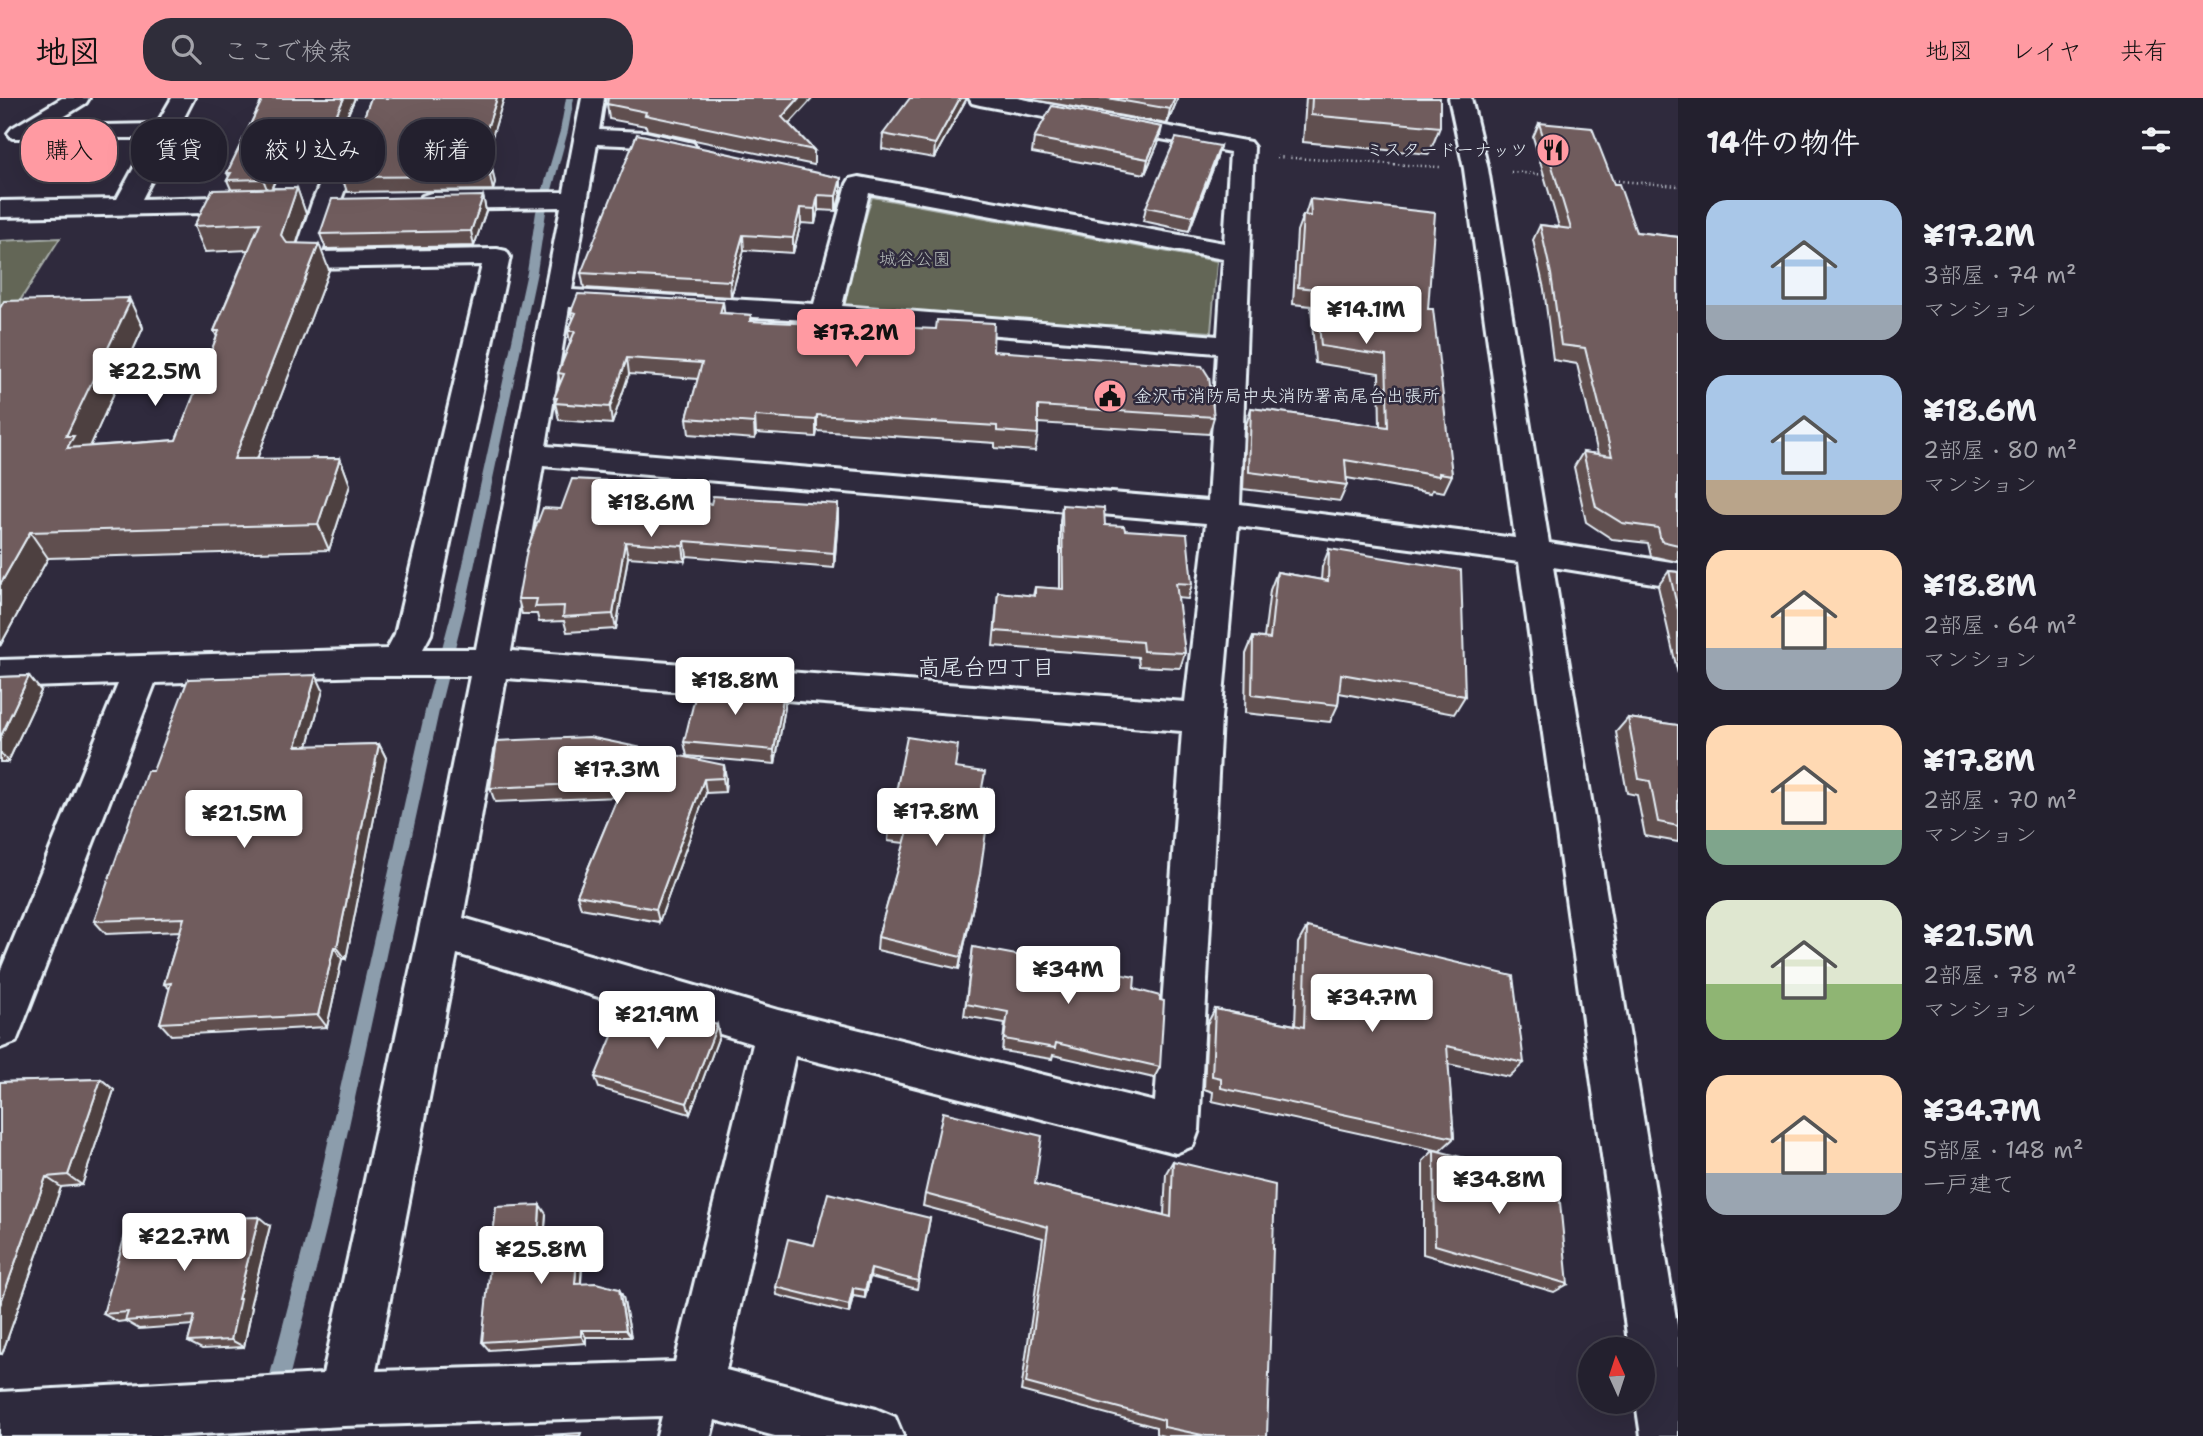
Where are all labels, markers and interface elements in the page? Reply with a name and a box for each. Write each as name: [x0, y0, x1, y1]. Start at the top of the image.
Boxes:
search box: [143, 18, 633, 81]
text: 地図: [35, 29, 101, 74]
icon: search: [167, 30, 205, 68]
text: ここで検索: [223, 33, 353, 68]
text: 地図: [1925, 35, 1973, 67]
text: レイヤ: [2011, 35, 2082, 67]
text: 共有: [2120, 35, 2168, 67]
chip: 購入: [21, 119, 117, 182]
chip: 賃貸: [131, 119, 227, 182]
chip: 絞り込み: [241, 119, 385, 182]
chip: 新着: [399, 119, 495, 182]
icon: filters: [2137, 121, 2175, 159]
text: 14件の物件: [1706, 122, 1860, 163]
restaurant icon: ミスタードーナッツ: [1534, 131, 1572, 169]
place label: ミスタードーナッツ: [1366, 138, 1528, 162]
text: ¥17.2M: [1923, 215, 2035, 256]
icon: home: [1762, 228, 1846, 312]
park label: 城谷公園: [879, 247, 951, 271]
text: 3部屋 · 74 m²: [1923, 260, 2077, 290]
pin: ¥14.1M: [1309, 286, 1423, 346]
text: ¥14.1M: [1327, 294, 1406, 324]
text: マンション: [1923, 294, 2037, 324]
pin: ¥17.2M: [799, 310, 913, 369]
text: ¥17.2M: [813, 317, 899, 347]
pin: ¥22.5M: [98, 348, 212, 408]
text: ¥22.5M: [109, 356, 201, 386]
public building icon: 金沢市消防局中央消防署高尾台出張所: [1091, 377, 1129, 415]
place label: 金沢市消防局中央消防署高尾台出張所: [1134, 384, 1440, 408]
text: ¥18.6M: [1923, 390, 2037, 431]
icon: home: [1762, 403, 1846, 487]
text: 2部屋 · 80 m²: [1923, 435, 2077, 465]
text: マンション: [1923, 469, 2037, 499]
pin: ¥18.6M: [594, 480, 708, 539]
text: ¥18.6M: [607, 487, 695, 517]
text: ¥18.8M: [1923, 565, 2037, 606]
icon: home: [1762, 578, 1846, 662]
text: 2部屋 · 64 m²: [1923, 610, 2077, 640]
text: マンション: [1923, 644, 2037, 674]
district label: 高尾台四丁目: [917, 652, 1055, 682]
pin: ¥18.8M: [678, 658, 792, 717]
text: ¥18.8M: [691, 665, 779, 695]
text: ¥17.8M: [1923, 740, 2035, 781]
pin: ¥17.3M: [560, 746, 674, 806]
icon: home: [1762, 753, 1846, 837]
text: ¥17.3M: [574, 754, 660, 784]
text: 2部屋 · 70 m²: [1923, 785, 2077, 815]
pin: ¥17.8M: [879, 788, 993, 848]
pin: ¥21.5M: [187, 790, 301, 850]
text: ¥17.8M: [893, 796, 979, 826]
text: ¥21.5M: [201, 798, 287, 828]
text: マンション: [1923, 819, 2037, 849]
text: ¥21.5M: [1923, 915, 2034, 956]
icon: home: [1762, 928, 1846, 1012]
pin: ¥34M: [1027, 946, 1109, 1006]
text: ¥34M: [1032, 954, 1104, 984]
text: 2部屋 · 78 m²: [1923, 960, 2077, 990]
pin: ¥34.7M: [1315, 974, 1429, 1034]
text: ¥34.7M: [1327, 982, 1417, 1012]
pin: ¥21.9M: [600, 992, 714, 1051]
text: マンション: [1923, 994, 2037, 1024]
text: ¥21.9M: [615, 999, 699, 1029]
text: ¥34.7M: [1923, 1090, 2041, 1131]
icon: home: [1762, 1103, 1846, 1187]
text: 5部屋 · 148 m²: [1923, 1135, 2084, 1165]
pin: ¥34.8M: [1442, 1156, 1556, 1216]
text: ¥34.8M: [1453, 1164, 1545, 1194]
text: 一戸建て: [1923, 1169, 2015, 1199]
pin: ¥22.7M: [127, 1214, 241, 1273]
text: ¥22.7M: [138, 1221, 230, 1251]
pin: ¥25.8M: [484, 1226, 598, 1286]
text: ¥25.8M: [495, 1234, 587, 1264]
north arrow: [1578, 1337, 1656, 1414]
map controls: [1578, 1337, 1655, 1414]

